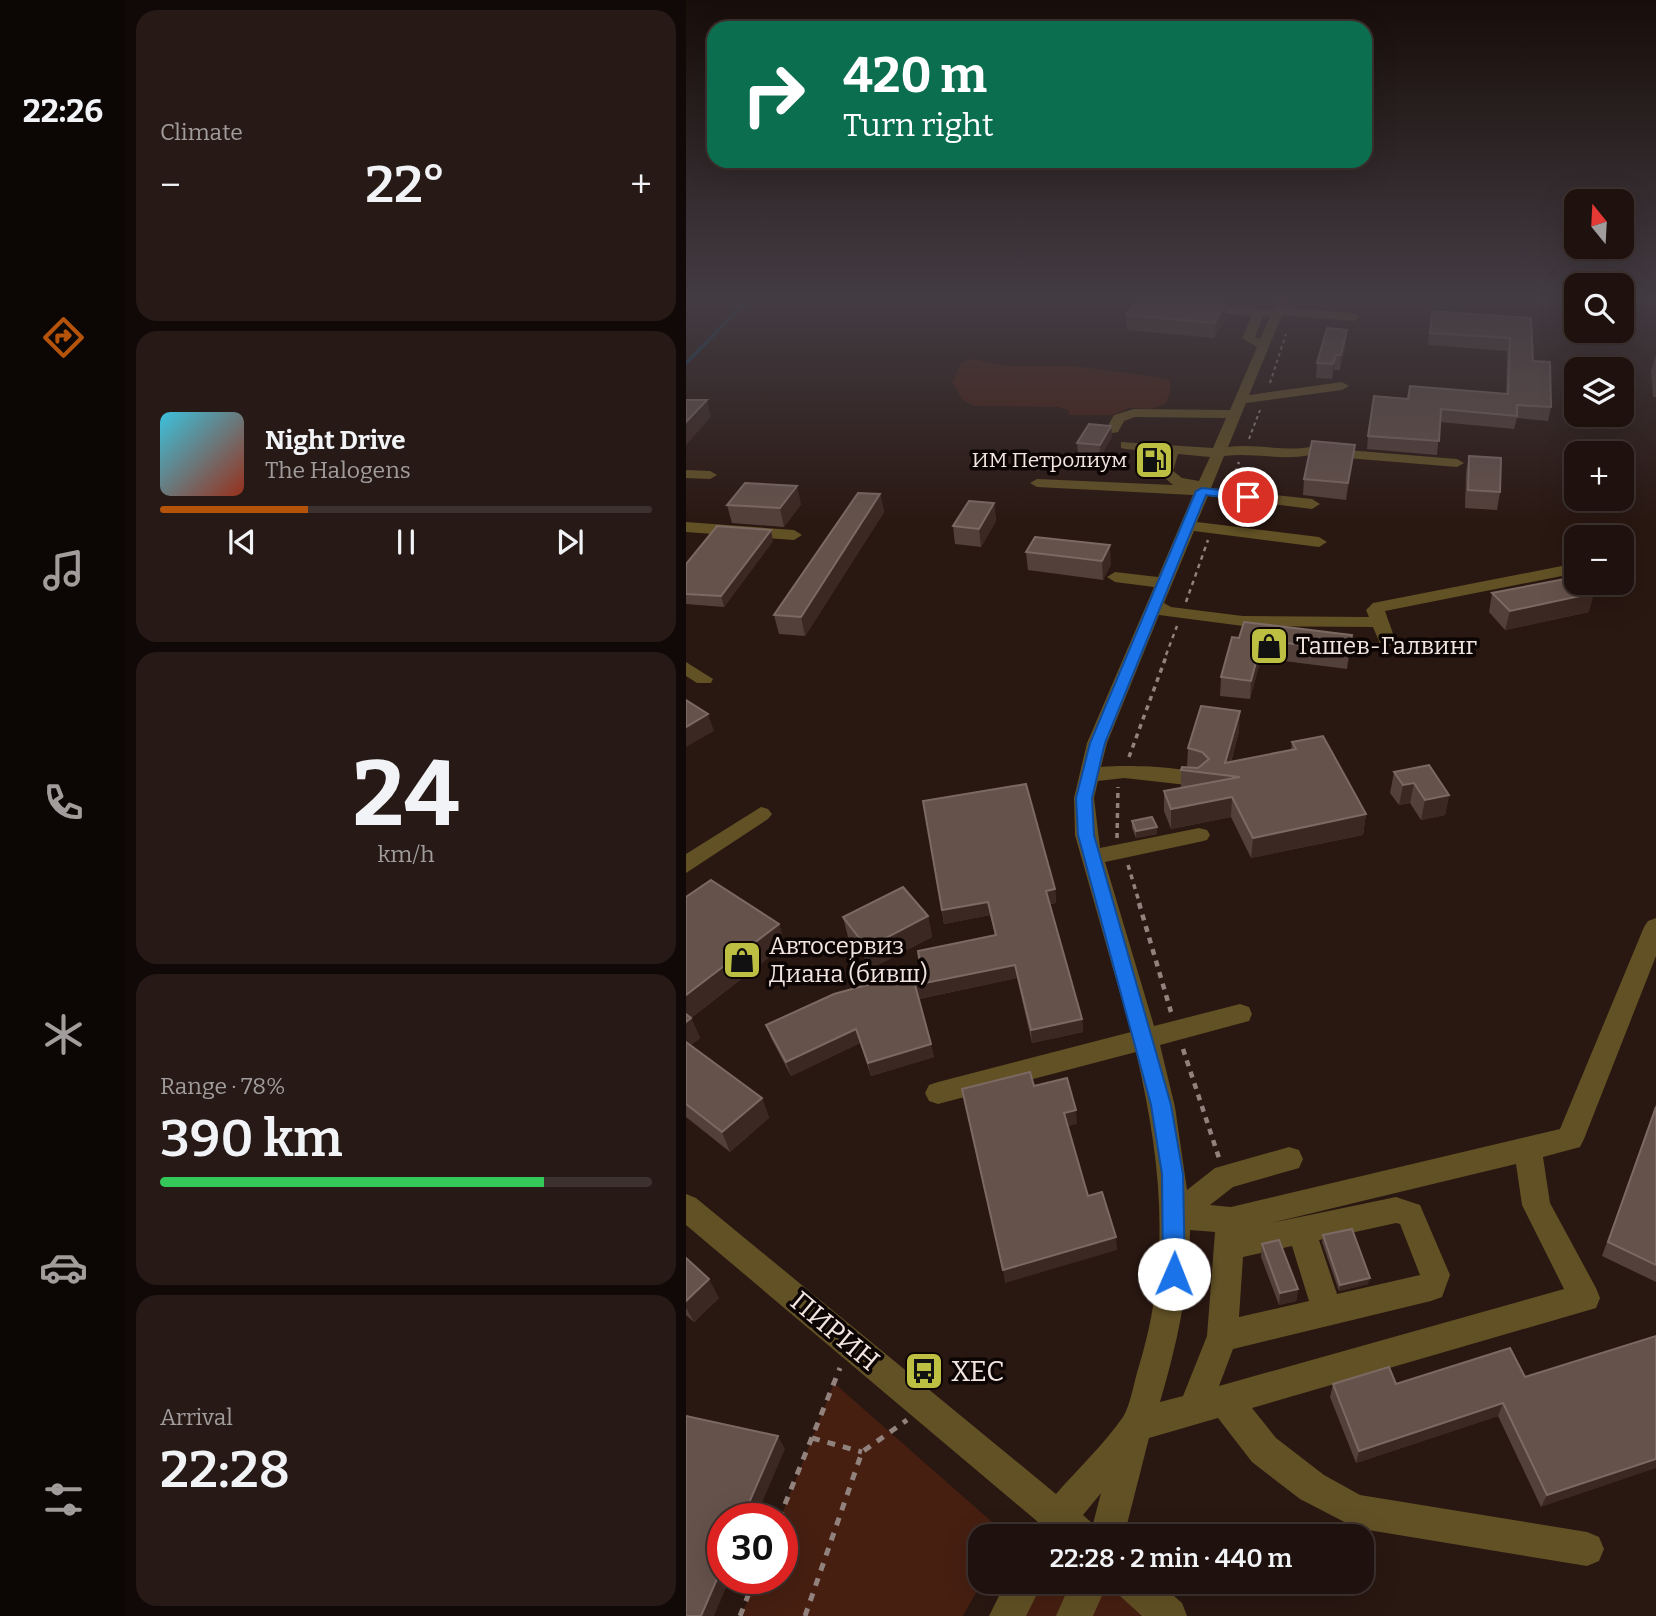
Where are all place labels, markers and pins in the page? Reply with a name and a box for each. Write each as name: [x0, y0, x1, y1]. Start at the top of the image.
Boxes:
fuel station icon: ИМ Петролиум: [1133, 439, 1175, 481]
place label: ИМ Петролиум: [972, 447, 1127, 473]
pin: [1218, 467, 1278, 527]
shop icon: Ташев-Галвинг: [1248, 625, 1290, 667]
place label: Ташев-Галвинг: [1296, 632, 1478, 660]
place label: Автосервиз Диана (бивш): [769, 932, 928, 988]
shop icon: Автосервиз Диана (бивш): [721, 939, 763, 981]
bus stop icon: ХЕС: [903, 1350, 945, 1392]
place label: ХЕС: [951, 1355, 1004, 1388]

